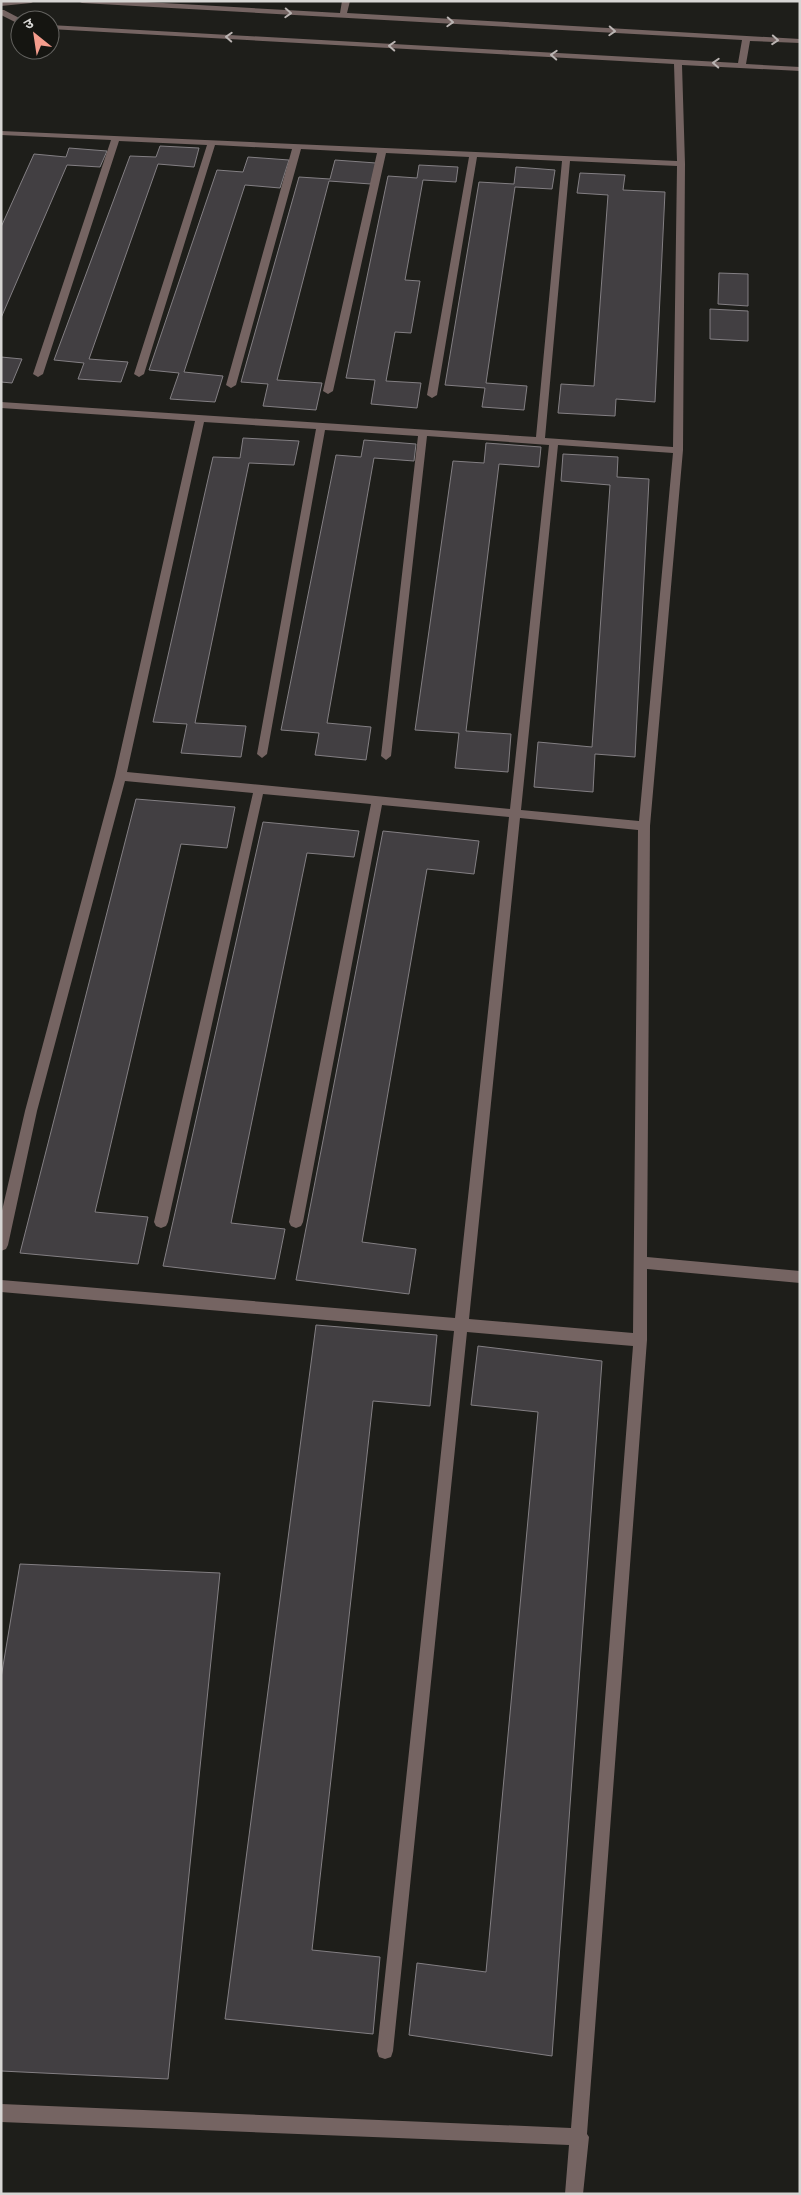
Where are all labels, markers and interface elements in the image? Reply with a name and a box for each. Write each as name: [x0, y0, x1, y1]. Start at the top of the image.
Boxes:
one-way arrow: [284, 8, 292, 19]
north arrow: [10, 10, 60, 60]
text: उ: [21, 14, 37, 33]
one-way arrow: [446, 17, 454, 28]
one-way arrow: [609, 25, 617, 36]
one-way arrow: [225, 31, 233, 42]
one-way arrow: [771, 34, 779, 45]
one-way arrow: [387, 40, 395, 51]
one-way arrow: [550, 49, 558, 60]
one-way arrow: [712, 58, 720, 69]

